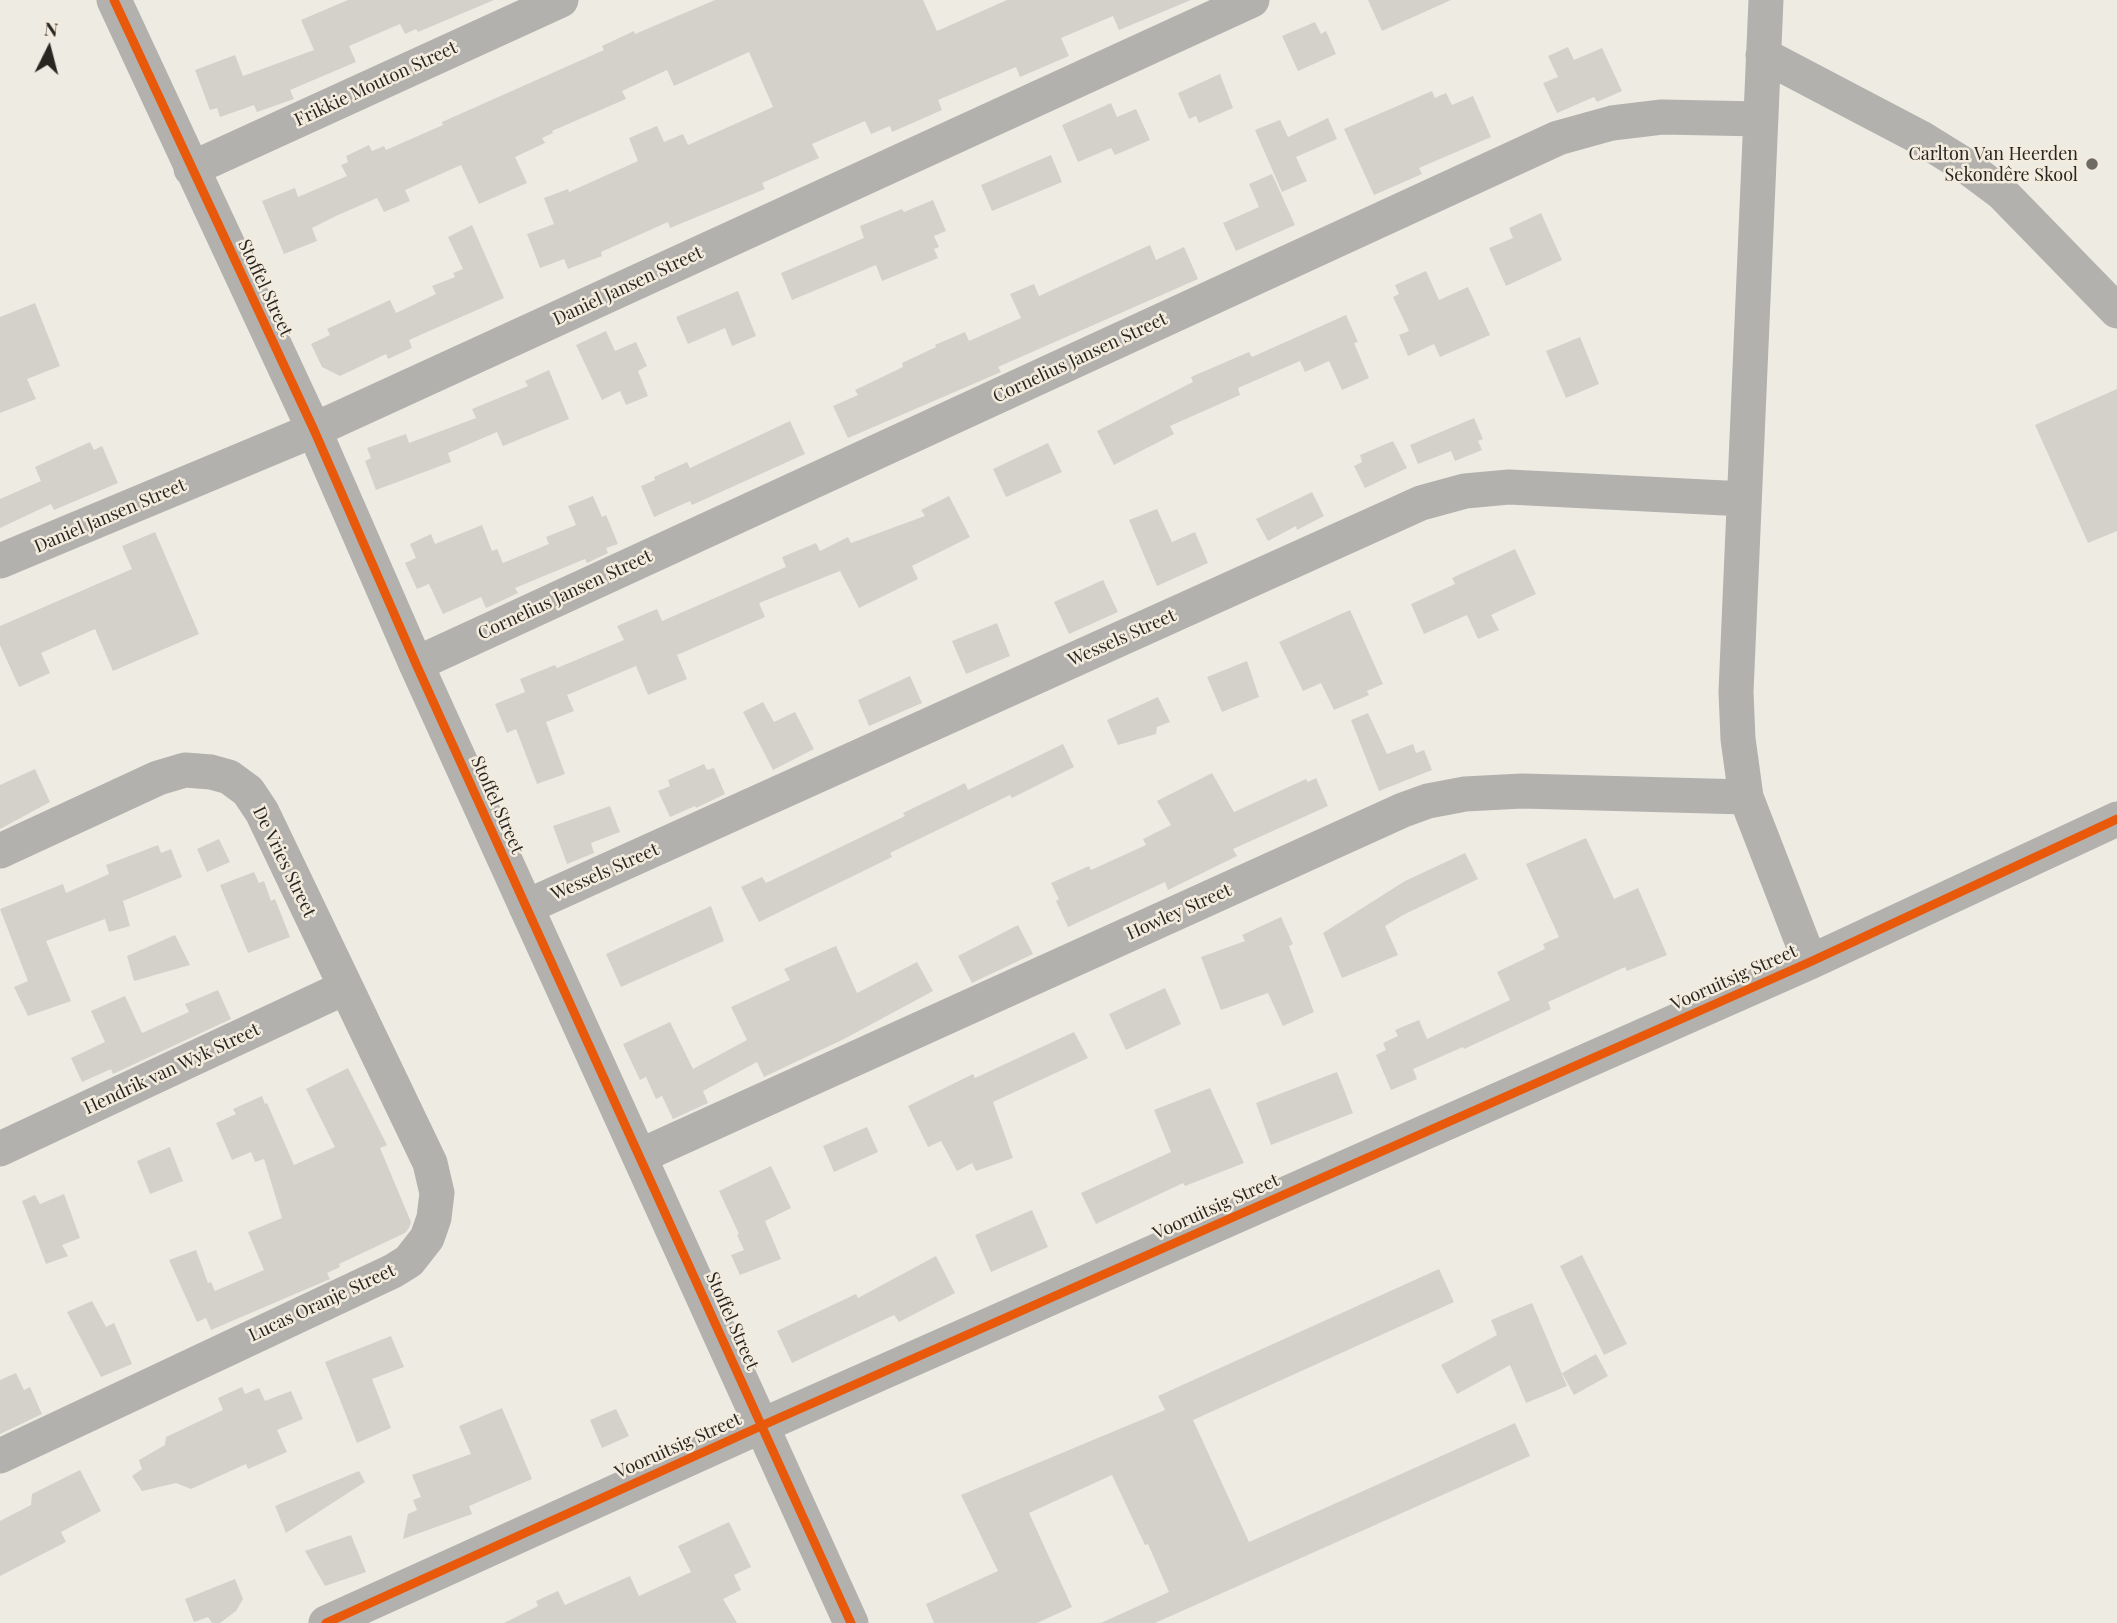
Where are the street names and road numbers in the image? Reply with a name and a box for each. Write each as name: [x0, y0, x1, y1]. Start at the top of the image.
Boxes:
street label: Frikkie Mouton Street: [291, 37, 461, 131]
street label: Stoffel Street: [233, 236, 297, 340]
street label: Daniel Jansen Street: [550, 242, 706, 330]
street label: Cornelius Jansen Street: [990, 308, 1170, 408]
street label: Daniel Jansen Street: [31, 474, 189, 558]
street label: Cornelius Jansen Street: [475, 545, 655, 645]
street label: Wessels Street: [1065, 605, 1179, 671]
street label: Stoffel Street: [466, 753, 528, 857]
street label: De Vries Street: [248, 803, 320, 921]
street label: Wessels Street: [548, 839, 662, 905]
street label: Howley Street: [1123, 879, 1235, 945]
street label: Vooruitsig Street: [1668, 941, 1800, 1015]
street label: Hendrik van Wyk Street: [81, 1019, 263, 1119]
street label: Vooruitsig Street: [1150, 1170, 1282, 1244]
street label: Lucas Oranje Street: [245, 1260, 399, 1346]
street label: Stoffel Street: [701, 1269, 763, 1373]
street label: Vooruitsig Street: [612, 1409, 744, 1483]

